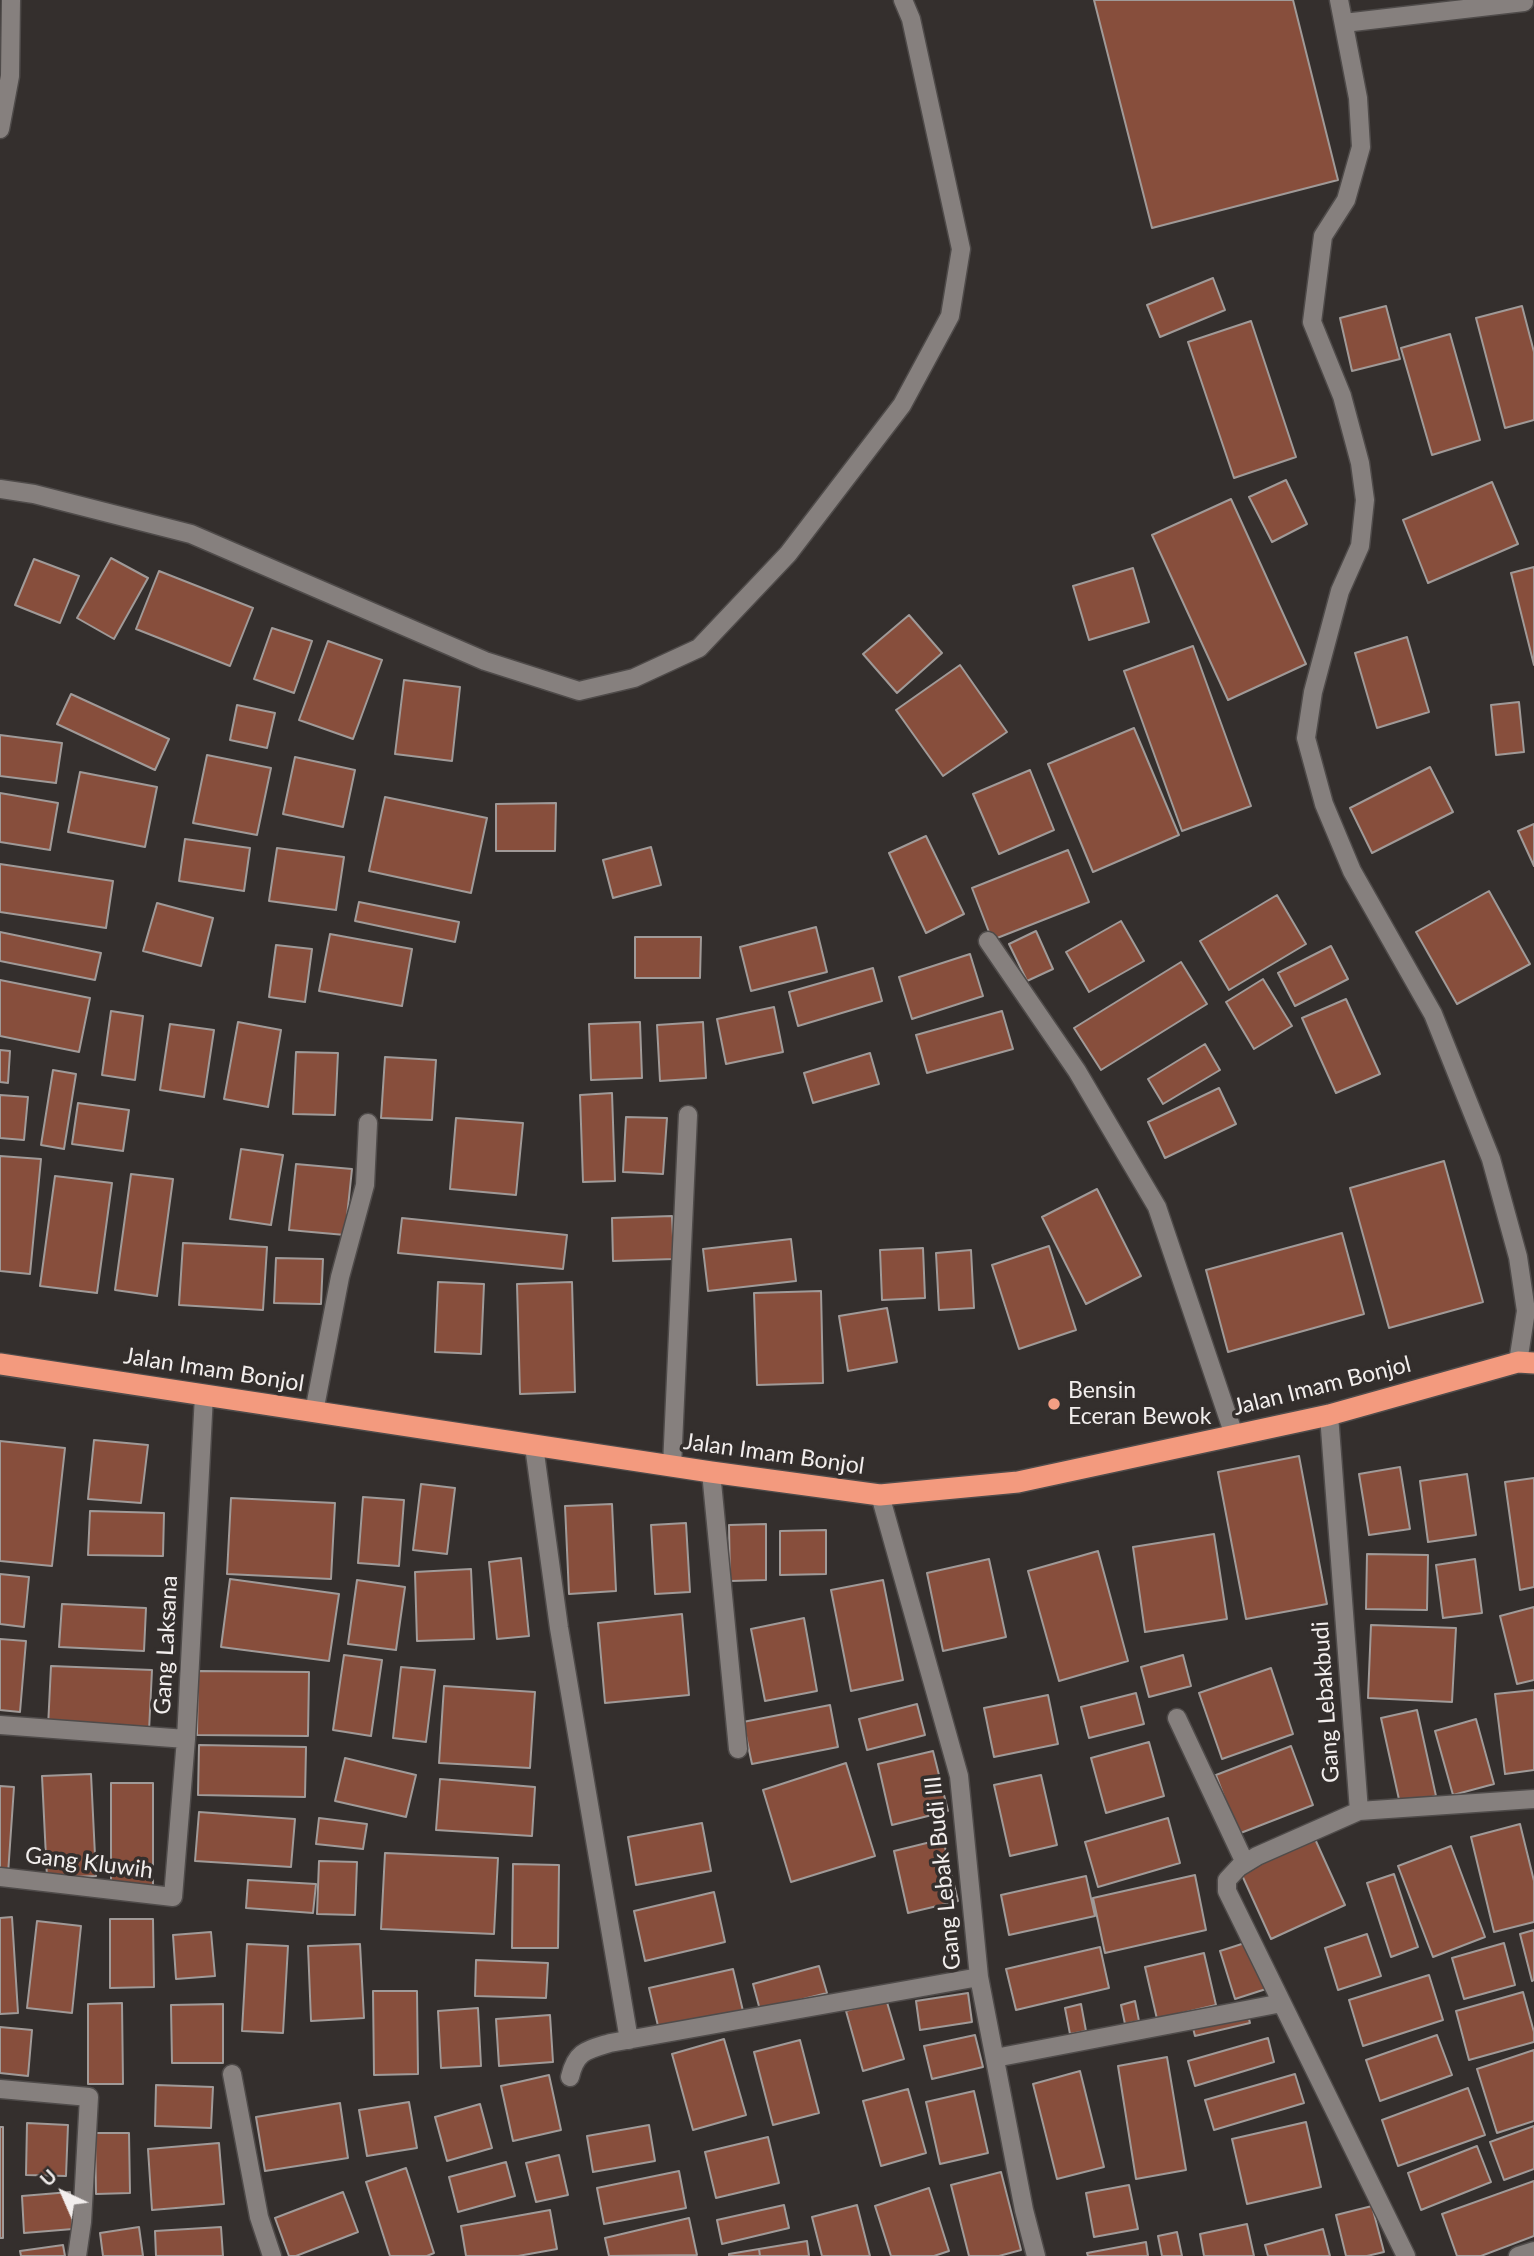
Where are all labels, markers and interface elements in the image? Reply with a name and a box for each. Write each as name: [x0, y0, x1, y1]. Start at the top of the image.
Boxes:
street label: Jalan Imam Bonjol: [122, 1342, 306, 1398]
street label: Jalan Imam Bonjol: [1230, 1351, 1414, 1421]
place label: Bensin Eceran Bewok: [1068, 1377, 1211, 1431]
marker: Bensin Eceran Bewok: [1046, 1396, 1062, 1412]
street label: Jalan Imam Bonjol: [682, 1428, 866, 1480]
street label: Gang Laksana: [149, 1575, 183, 1715]
street label: Gang Lebakbudi: [1307, 1620, 1345, 1784]
street label: Gang Lebak Budi III: [919, 1775, 967, 1971]
street label: Gang Kluwih: [23, 1841, 155, 1885]
north arrow: [28, 2158, 98, 2228]
text: U: [35, 2164, 61, 2191]

